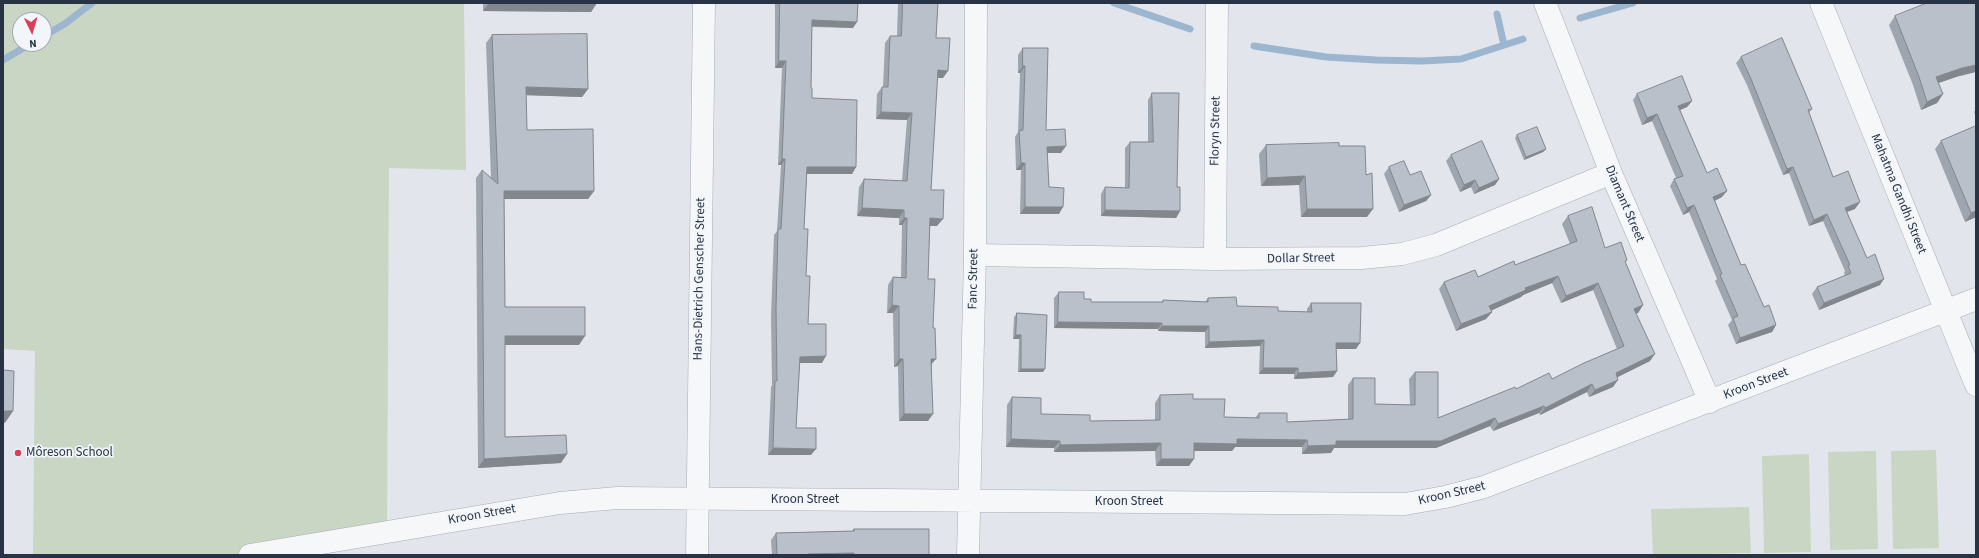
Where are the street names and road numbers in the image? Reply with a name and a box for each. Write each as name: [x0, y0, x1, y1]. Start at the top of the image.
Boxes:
street label: Floryn Street: [1208, 96, 1224, 166]
street label: Mahatma Gandhi Street: [1867, 132, 1929, 256]
street label: Diamant Street: [1601, 163, 1647, 245]
street label: Hans-Dietrich Genscher Street: [691, 197, 709, 361]
street label: Fanc Street: [966, 248, 982, 310]
street label: Dollar Street: [1267, 251, 1335, 267]
street label: Kroon Street: [1721, 364, 1791, 404]
street label: Kroon Street: [1417, 479, 1487, 509]
street label: Kroon Street: [771, 492, 839, 508]
street label: Kroon Street: [1095, 494, 1163, 510]
street label: Kroon Street: [447, 501, 517, 529]

